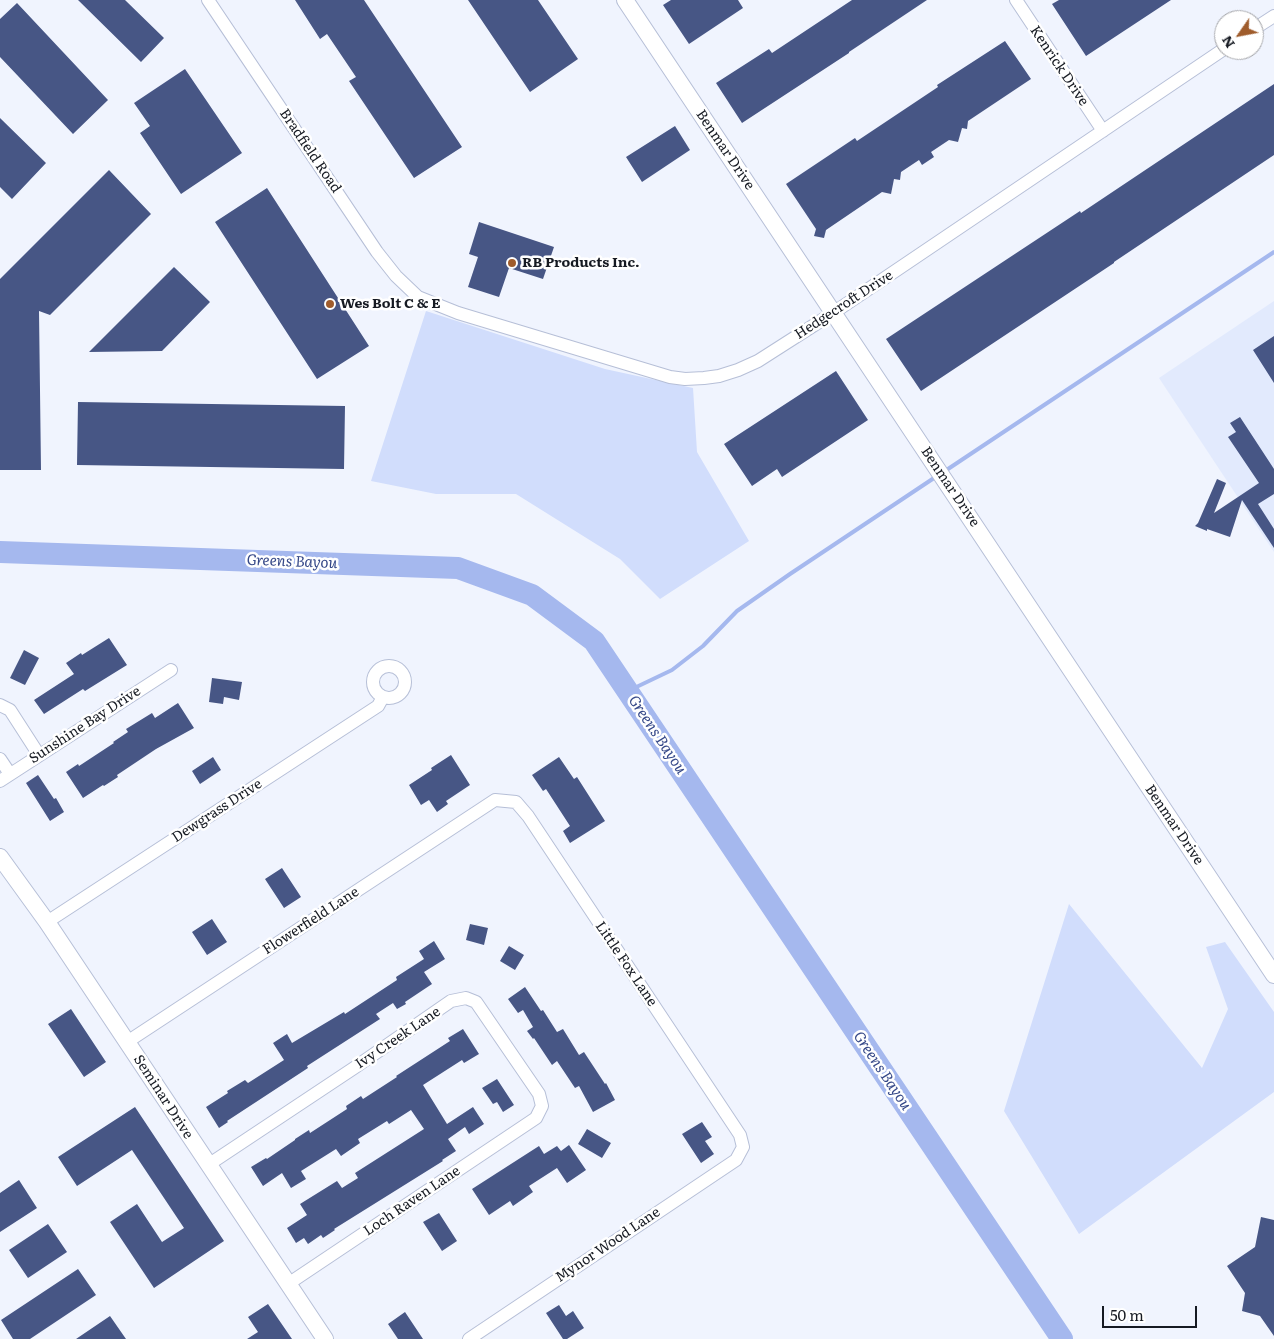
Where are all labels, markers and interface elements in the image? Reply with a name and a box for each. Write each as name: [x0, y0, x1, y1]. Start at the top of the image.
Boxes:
north arrow: [1214, 10, 1264, 60]
street label: Kenrick Drive: [1026, 23, 1092, 109]
text: N: [1216, 32, 1239, 53]
street label: Bradfield Road: [276, 106, 344, 196]
street label: Benmar Drive: [692, 107, 758, 193]
place label: RB Products Inc.: [522, 255, 640, 271]
marker: RB Products Inc.: [506, 257, 518, 269]
street label: Hedgecroft Drive: [792, 267, 896, 343]
place label: Wes Bolt C & E: [340, 296, 441, 312]
marker: Wes Bolt C & E: [324, 298, 336, 310]
street label: Benmar Drive: [917, 444, 983, 530]
water label: Greens Bayou: [246, 551, 338, 573]
street label: Sunshine Bay Drive: [26, 683, 144, 767]
water label: Greens Bayou: [624, 692, 690, 778]
street label: Dewgrass Drive: [169, 776, 265, 846]
street label: Benmar Drive: [1141, 782, 1207, 868]
street label: Flowerfield Lane: [260, 884, 362, 958]
street label: Little Fox Lane: [591, 918, 661, 1010]
street label: Ivy Creek Lane: [352, 1003, 444, 1073]
water label: Greens Bayou: [849, 1028, 915, 1114]
street label: Seminar Drive: [130, 1052, 196, 1142]
street label: Loch Raven Lane: [360, 1162, 464, 1240]
street label: Mynor Wood Lane: [553, 1204, 663, 1286]
scale bar: [1104, 1296, 1199, 1328]
text: 50 m: [1110, 1303, 1144, 1326]

